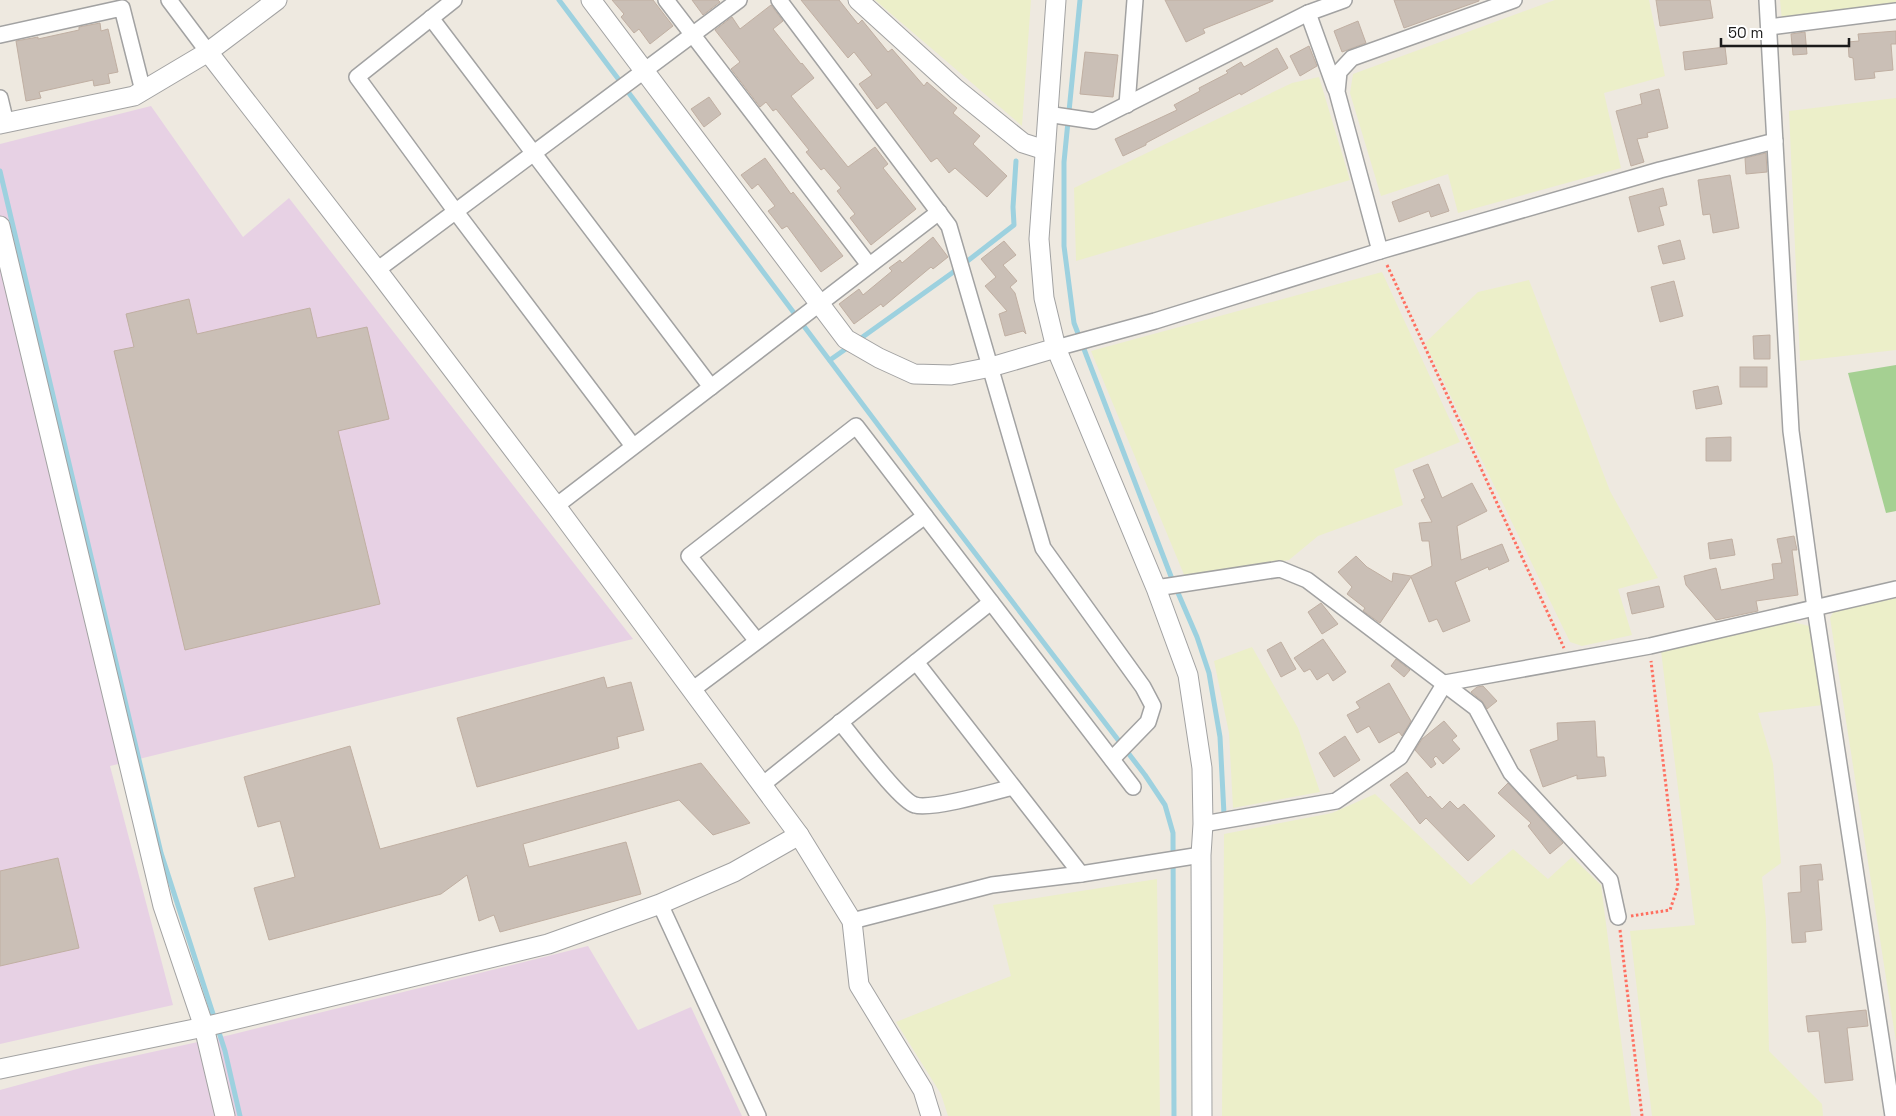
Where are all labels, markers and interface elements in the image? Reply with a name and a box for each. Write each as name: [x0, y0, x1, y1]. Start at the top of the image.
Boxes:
scale bar: [1721, 15, 1848, 47]
text: 50 m: [1728, 23, 1763, 42]

